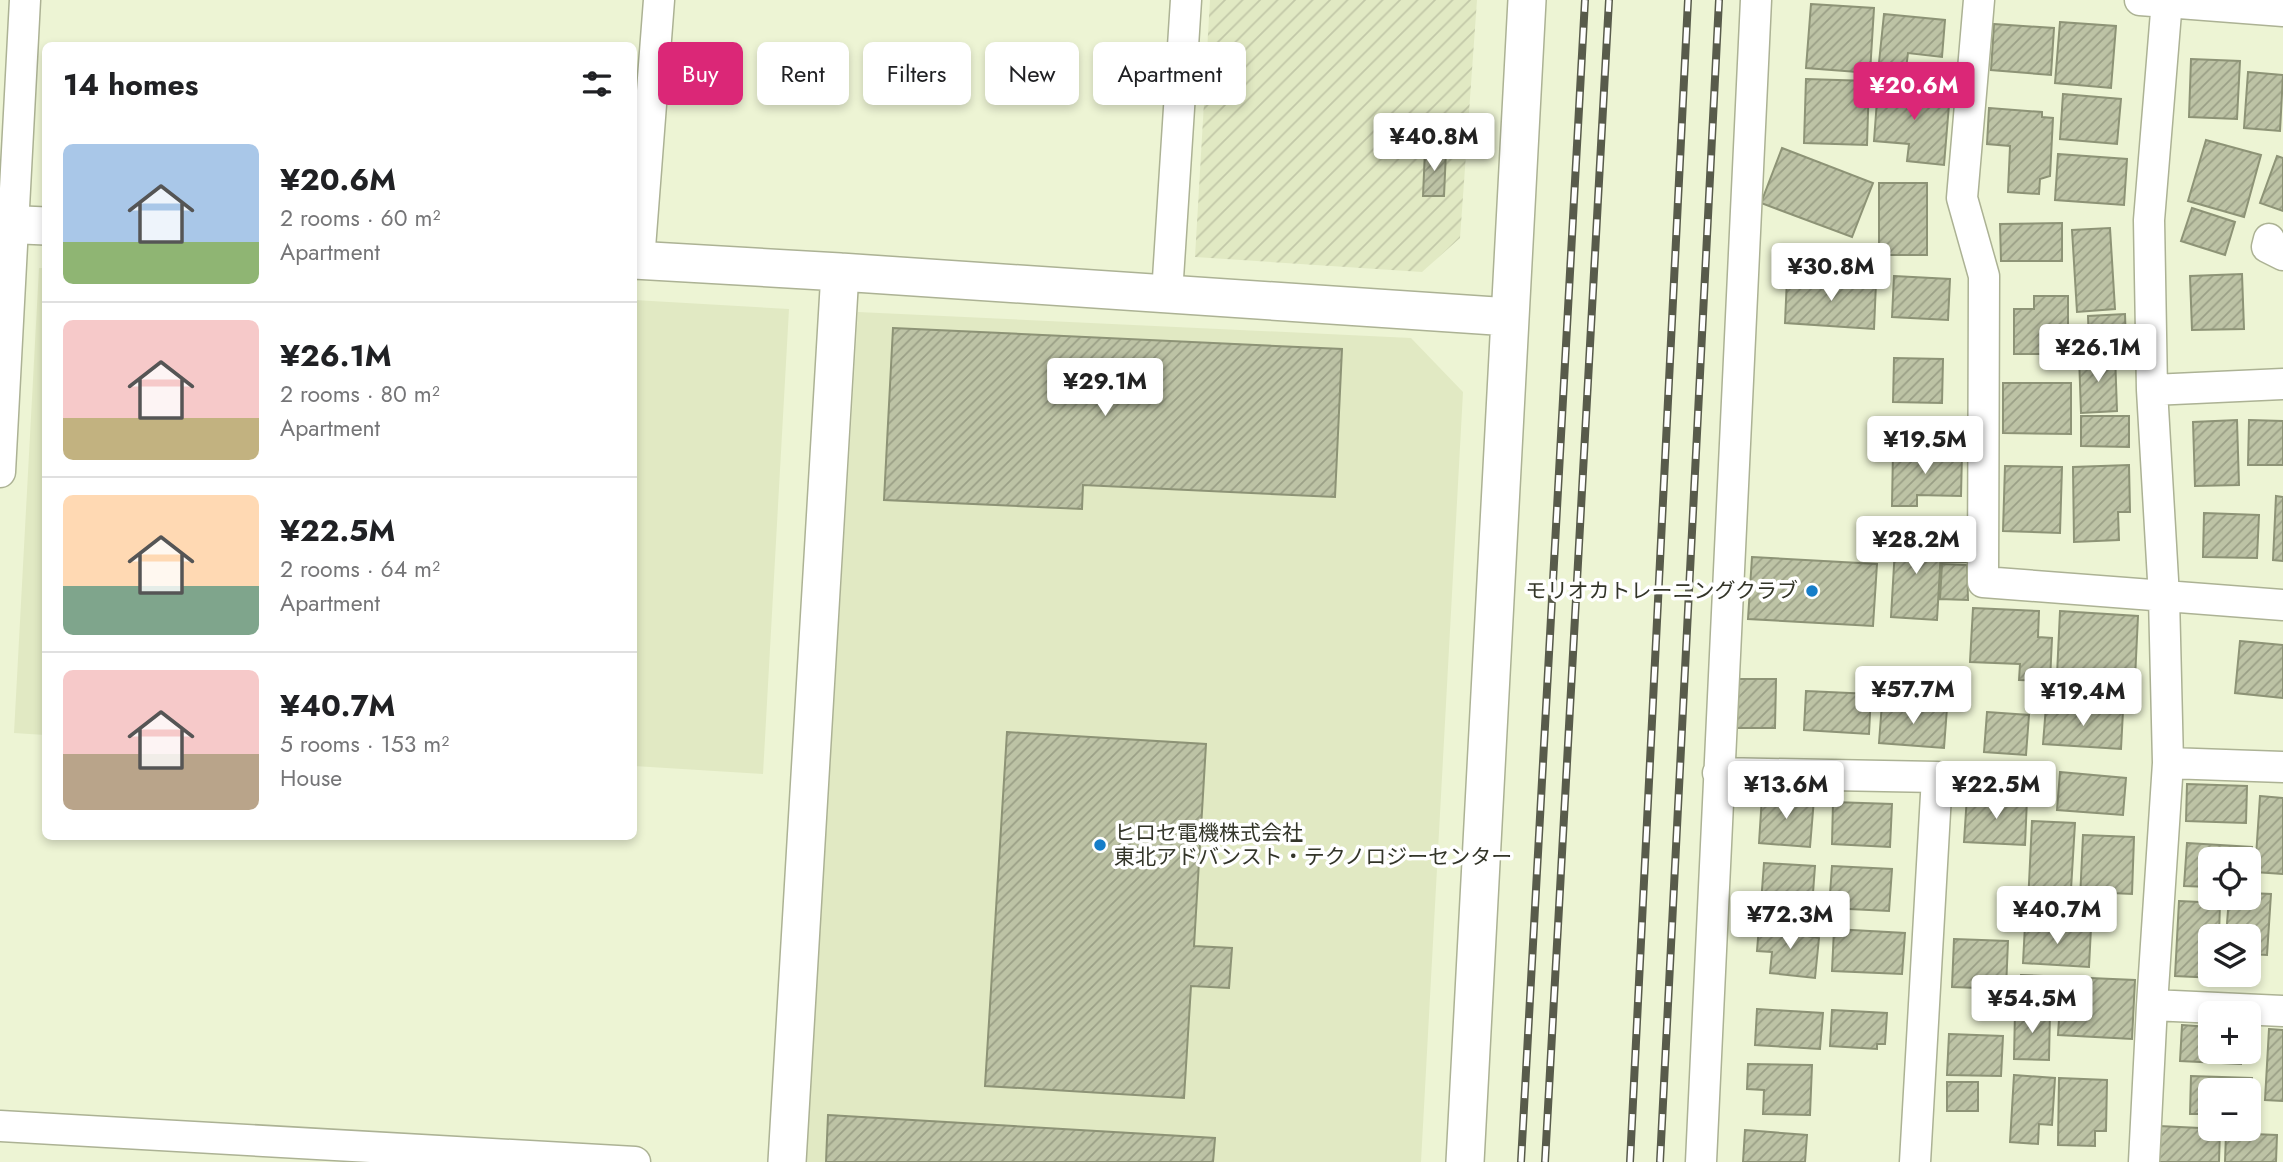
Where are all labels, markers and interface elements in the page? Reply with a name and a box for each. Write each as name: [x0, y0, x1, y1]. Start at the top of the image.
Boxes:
chip: Buy: [658, 42, 743, 105]
chip: Rent: [757, 42, 849, 105]
chip: Filters: [863, 42, 971, 105]
chip: New: [985, 42, 1079, 105]
chip: Apartment: [1093, 42, 1246, 105]
pin: ¥20.6M: [1857, 62, 1971, 122]
text: 14 homes: [63, 63, 198, 106]
icon: filters: [578, 65, 616, 103]
text: ¥20.6M: [1870, 68, 1959, 102]
pin: ¥40.8M: [1377, 114, 1491, 173]
text: ¥40.8M: [1390, 119, 1479, 153]
text: ¥20.6M: [280, 158, 396, 201]
icon: home: [119, 172, 203, 256]
text: 2 rooms · 60 m²: [280, 201, 440, 235]
text: Apartment: [280, 235, 380, 269]
pin: ¥30.8M: [1774, 244, 1888, 303]
text: ¥30.8M: [1787, 249, 1875, 283]
pin: ¥26.1M: [2041, 324, 2155, 384]
text: ¥26.1M: [2055, 330, 2141, 364]
text: ¥26.1M: [280, 334, 391, 377]
icon: home: [119, 348, 203, 432]
pin: ¥29.1M: [1048, 358, 1162, 418]
text: ¥29.1M: [1063, 364, 1147, 398]
text: 2 rooms · 80 m²: [280, 377, 440, 411]
text: Apartment: [280, 411, 380, 445]
pin: ¥19.5M: [1868, 416, 1982, 476]
text: ¥19.5M: [1883, 422, 1967, 456]
text: ¥22.5M: [280, 509, 395, 552]
pin: ¥28.2M: [1859, 516, 1973, 576]
text: ¥28.2M: [1872, 522, 1960, 556]
icon: home: [119, 523, 203, 607]
text: 2 rooms · 64 m²: [280, 552, 440, 586]
place label: モリオカトレーニングクラブ: [1525, 576, 1798, 606]
marker: モリオカトレーニングクラブ: [1804, 583, 1820, 599]
text: Apartment: [280, 586, 380, 620]
pin: ¥57.7M: [1856, 666, 1970, 726]
pin: ¥19.4M: [2026, 668, 2140, 728]
text: ¥57.7M: [1871, 672, 1955, 706]
text: ¥19.4M: [2041, 674, 2125, 708]
text: ¥40.7M: [280, 684, 395, 727]
icon: home: [119, 698, 203, 782]
text: 5 rooms · 153 m²: [280, 727, 449, 761]
text: House: [280, 761, 342, 795]
pin: ¥13.6M: [1729, 762, 1843, 821]
pin: ¥22.5M: [1939, 762, 2053, 821]
text: ¥13.6M: [1744, 767, 1828, 801]
text: ¥22.5M: [1952, 767, 2040, 801]
place label: ヒロセ電機株式会社 東北アドバンスト・テクノロジーセンター: [1114, 818, 1512, 872]
marker: ヒロセ電機株式会社 東北アドバンスト・テクノロジーセンター: [1092, 837, 1108, 853]
map controls: [2198, 847, 2261, 1141]
button: locate: [2198, 847, 2261, 910]
pin: ¥40.7M: [2000, 886, 2114, 946]
pin: ¥72.3M: [1733, 892, 1847, 951]
text: ¥40.7M: [2013, 892, 2101, 926]
text: ¥72.3M: [1747, 897, 1833, 931]
button: layers: [2198, 924, 2261, 987]
pin: ¥54.5M: [1975, 976, 2089, 1035]
text: ¥54.5M: [1987, 981, 2077, 1015]
button: +: [2198, 1001, 2261, 1064]
button: −: [2198, 1078, 2261, 1141]

